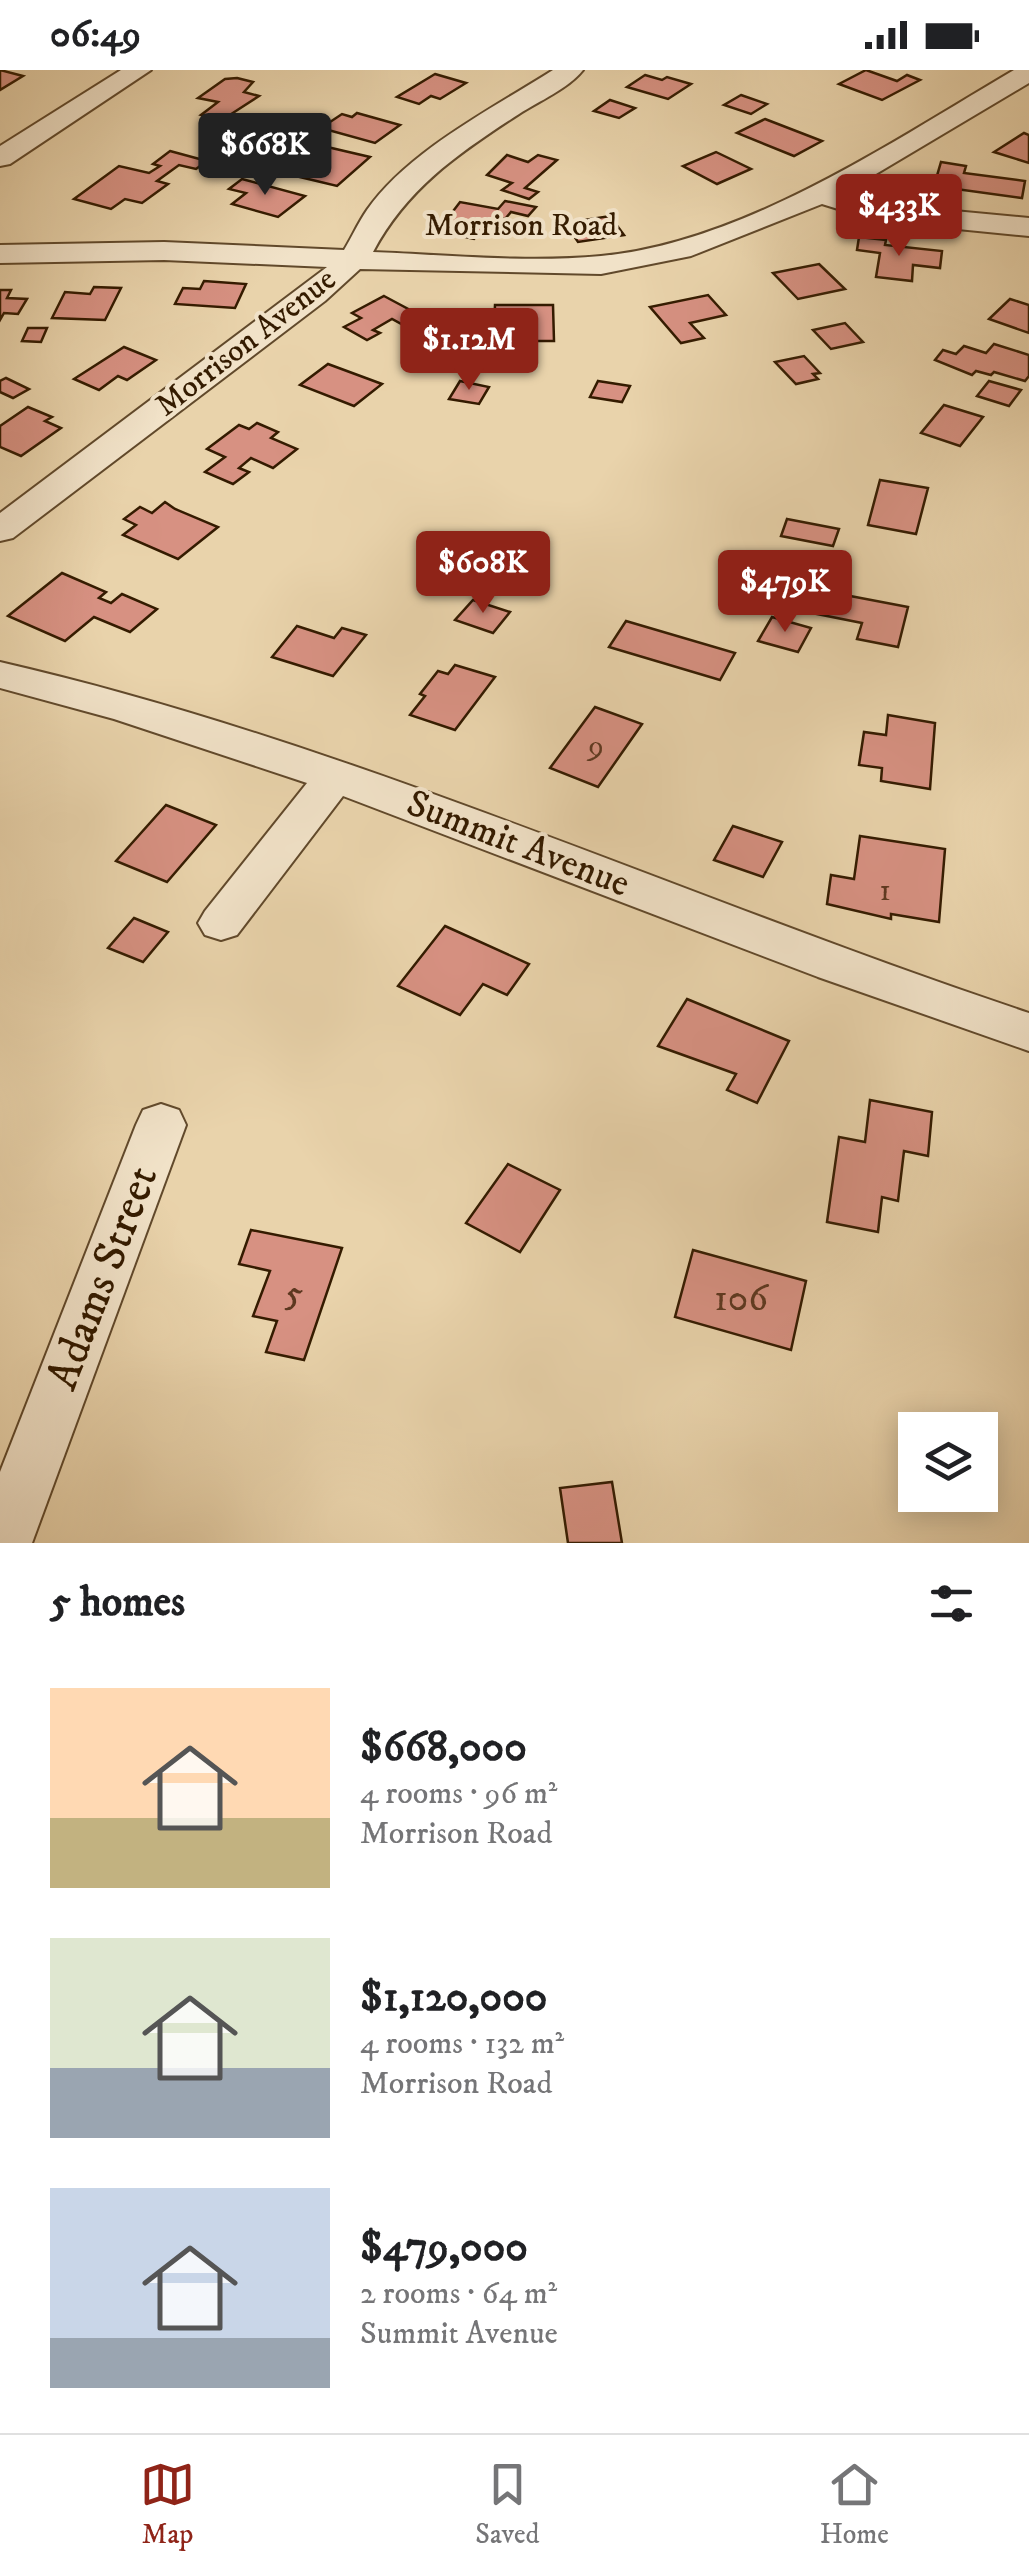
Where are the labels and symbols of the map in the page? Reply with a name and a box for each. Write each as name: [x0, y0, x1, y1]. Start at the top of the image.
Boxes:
pin: $668K: [195, 113, 335, 198]
pin: $433K: [829, 174, 969, 259]
street label: Morrison Road: [425, 206, 617, 246]
street label: Morrison Avenue: [148, 260, 344, 426]
pin: $1.12M: [388, 308, 550, 393]
pin: $608K: [413, 531, 553, 616]
pin: $479K: [715, 550, 855, 635]
house number: 9: [586, 726, 604, 766]
street label: Summit Avenue: [400, 779, 636, 909]
house number: 1: [879, 871, 891, 911]
street label: Adams Street: [35, 1158, 171, 1398]
house number: 5: [285, 1270, 304, 1318]
house number: 106: [714, 1275, 769, 1323]

